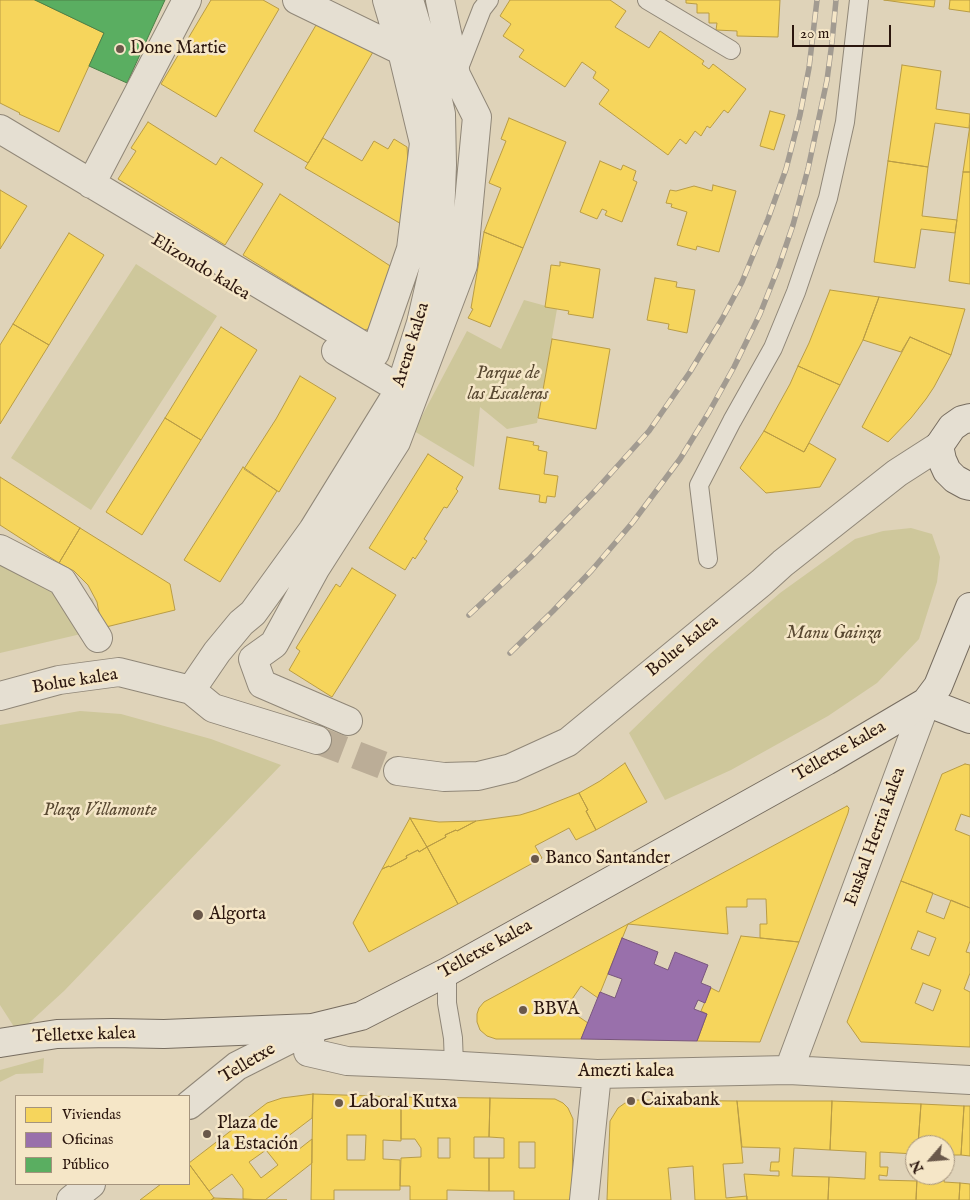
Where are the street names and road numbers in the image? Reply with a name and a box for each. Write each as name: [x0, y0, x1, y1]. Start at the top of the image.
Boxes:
street label: Elizondo kalea: [147, 230, 253, 306]
street label: Arene kalea: [389, 300, 435, 390]
street label: Bolue kalea: [643, 611, 723, 683]
street label: Bolue kalea: [31, 665, 119, 699]
street label: Telletxe kalea: [790, 717, 890, 787]
street label: Euskal Herria kalea: [841, 765, 911, 909]
street label: Telletxe kalea: [436, 916, 536, 984]
street label: Telletxe kalea: [32, 1023, 136, 1049]
street label: Telletxe: [216, 1039, 280, 1089]
street label: Amezti kalea: [578, 1061, 674, 1083]

